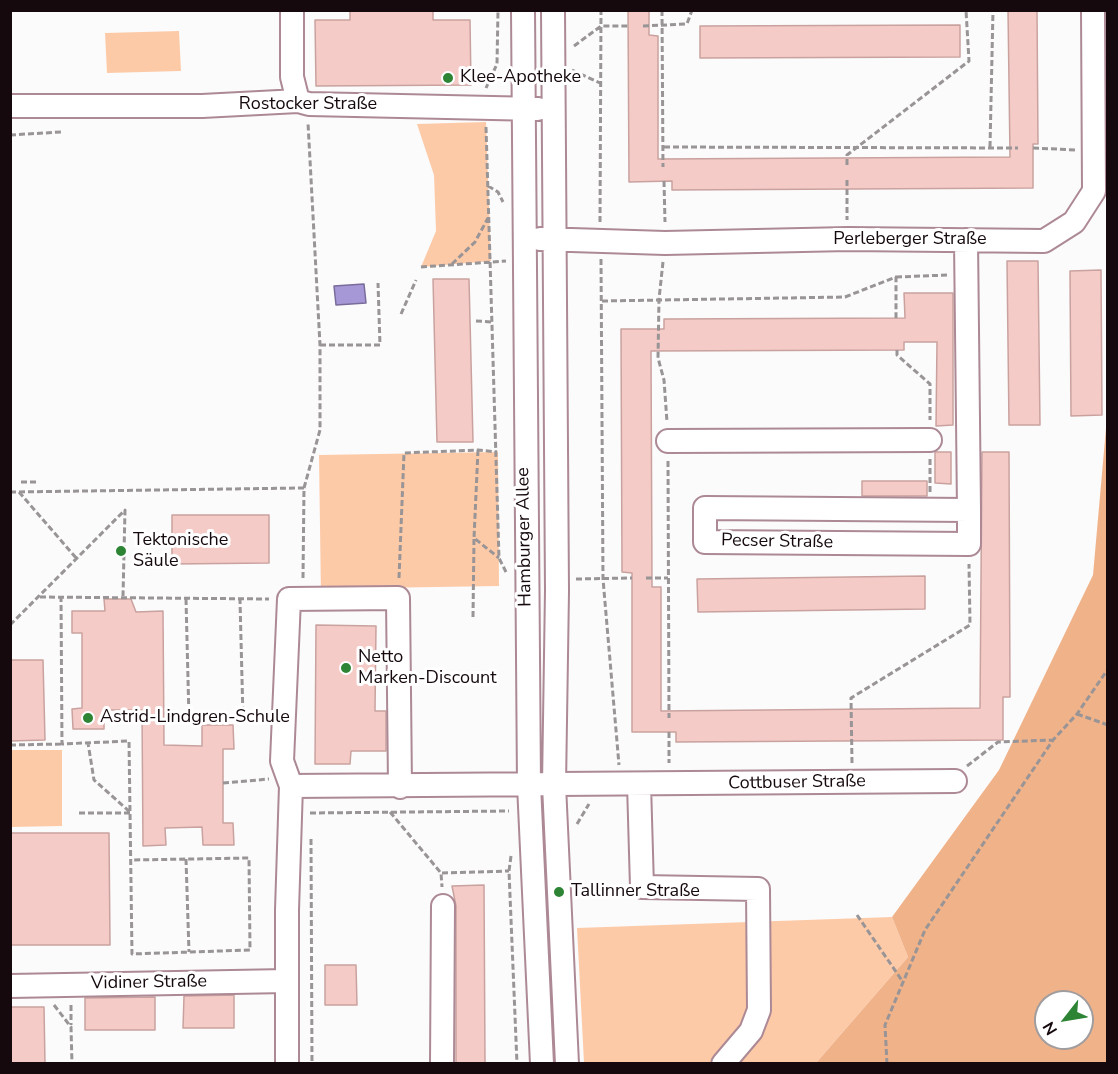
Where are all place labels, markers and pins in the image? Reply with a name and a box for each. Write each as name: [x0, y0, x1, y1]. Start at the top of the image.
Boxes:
place label: Klee-Apotheke: [460, 67, 581, 89]
marker: Klee-Apotheke: [441, 71, 455, 85]
place label: Tektonische Säule: [133, 530, 228, 572]
marker: Tektonische Säule: [114, 544, 128, 558]
place label: Netto Marken-Discount: [358, 647, 497, 690]
marker: Netto Marken-Discount: [339, 661, 353, 675]
place label: Astrid-Lindgren-Schule: [100, 707, 290, 729]
marker: Astrid-Lindgren-Schule: [81, 711, 95, 725]
place label: Tallinner Straße: [571, 881, 700, 903]
marker: Tallinner Straße: [552, 885, 566, 899]

